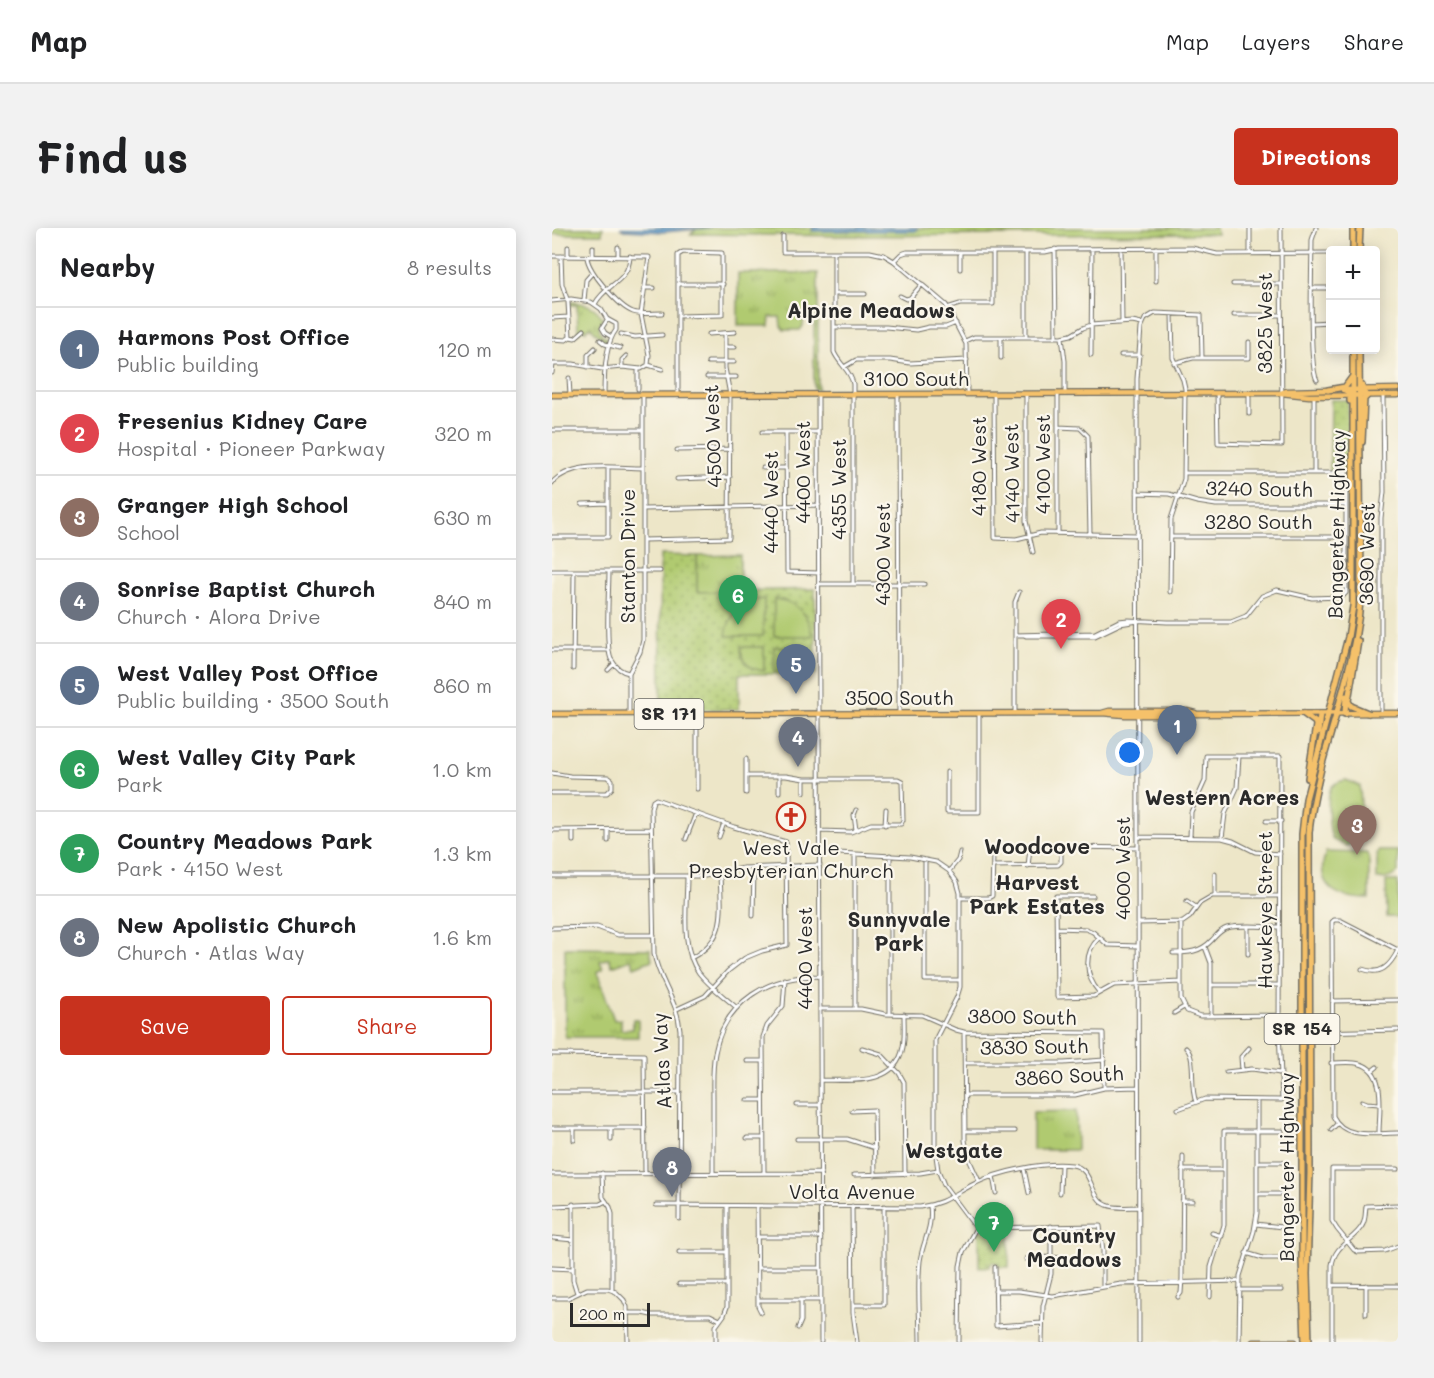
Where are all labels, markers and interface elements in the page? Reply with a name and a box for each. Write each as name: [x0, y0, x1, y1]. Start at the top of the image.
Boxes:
text: Map: [30, 23, 87, 59]
text: Map: [1166, 28, 1209, 55]
text: Layers: [1242, 28, 1311, 55]
text: Share: [1344, 28, 1404, 55]
button: Directions: [1234, 128, 1398, 185]
text: Find us: [36, 129, 188, 184]
map controls: [1326, 246, 1380, 354]
button: +: [1326, 246, 1380, 300]
text: Nearby: [60, 250, 155, 284]
text: 8 results: [407, 254, 492, 280]
street label: 3825 West: [1251, 272, 1277, 374]
district label: Alpine Meadows: [787, 296, 955, 323]
button: −: [1326, 300, 1380, 354]
text: Harmons Post Office: [117, 322, 350, 351]
text: 1: [75, 336, 84, 362]
text: 120 m: [437, 336, 492, 362]
text: Public building: [117, 351, 259, 377]
street label: 3100 South: [863, 365, 969, 391]
street label: 4500 West: [697, 384, 727, 488]
text: Fresenius Kidney Care: [117, 406, 367, 435]
street label: 4100 West: [1029, 414, 1055, 514]
street label: 4180 West: [965, 416, 991, 516]
text: 2: [74, 420, 85, 446]
text: 320 m: [434, 420, 492, 446]
street label: 4400 West: [789, 420, 815, 524]
street label: 4140 West: [997, 423, 1025, 523]
street label: Bangerter Highway: [1321, 429, 1351, 619]
text: Hospital · Pioneer Parkway: [117, 435, 385, 461]
street label: 4355 West: [825, 438, 851, 540]
street label: 4440 West: [757, 451, 783, 553]
street label: 3240 South: [1205, 474, 1313, 502]
street label: Stanton Drive: [614, 489, 640, 623]
text: Granger High School: [117, 490, 348, 519]
street label: 3690 West: [1352, 502, 1380, 606]
street label: 4300 West: [869, 503, 895, 606]
text: 3: [74, 504, 86, 530]
text: 630 m: [434, 504, 492, 530]
street label: 3280 South: [1204, 508, 1312, 534]
text: School: [117, 519, 180, 545]
text: Sonrise Baptist Church: [117, 574, 375, 603]
pin: 6: [718, 576, 758, 625]
text: 4: [73, 588, 86, 614]
text: 840 m: [433, 588, 492, 614]
pin: 2: [1042, 600, 1080, 649]
text: Church · Alora Drive: [117, 603, 321, 629]
pin: 5: [776, 644, 816, 694]
text: West Valley Post Office: [117, 658, 378, 687]
text: 5: [74, 672, 85, 698]
text: 860 m: [433, 672, 492, 698]
street label: 3500 South: [845, 684, 953, 710]
text: Public building · 3500 South: [117, 687, 389, 713]
road number: SR 171: [634, 699, 704, 729]
pin: 1: [1158, 706, 1196, 755]
pin: 4: [778, 718, 818, 767]
your location: [1115, 738, 1144, 767]
text: West Valley City Park: [117, 742, 356, 771]
text: 6: [73, 756, 86, 782]
text: 1.0 km: [432, 756, 492, 782]
text: Park: [117, 771, 162, 797]
district label: Western Acres: [1145, 783, 1299, 810]
church icon: West Vale Presbyterian Church: [775, 801, 807, 833]
pin: 3: [1338, 806, 1376, 855]
street label: 4000 West: [1109, 816, 1135, 920]
text: Country Meadows Park: [117, 826, 373, 855]
street label: Hawkeye Street: [1251, 831, 1277, 989]
district label: Woodcove: [984, 832, 1090, 859]
place label: West Vale Presbyterian Church: [689, 834, 893, 883]
text: 7: [74, 840, 85, 866]
text: 1.3 km: [432, 840, 492, 866]
text: Park · 4150 West: [117, 855, 283, 881]
district label: Harvest Park Estates: [969, 868, 1105, 919]
district label: Sunnyvale Park: [847, 905, 951, 956]
street label: 4400 West: [791, 906, 817, 1010]
text: New Apolistic Church: [117, 910, 356, 939]
text: 8: [73, 924, 86, 950]
text: 1.6 km: [432, 924, 492, 950]
text: Church · Atlas Way: [117, 939, 305, 965]
button: Save: [60, 996, 270, 1055]
button: Share: [282, 996, 492, 1055]
street label: 3800 South: [967, 1002, 1077, 1030]
street label: Atlas Way: [645, 1012, 677, 1110]
road number: SR 154: [1264, 1014, 1340, 1044]
street label: 3830 South: [980, 1032, 1088, 1060]
street label: 3860 South: [1014, 1059, 1124, 1091]
street label: Bangerter Highway: [1273, 1072, 1299, 1262]
district label: Westgate: [905, 1136, 1003, 1163]
pin: 8: [652, 1148, 692, 1197]
street label: Volta Avenue: [789, 1178, 915, 1204]
pin: 7: [974, 1202, 1014, 1252]
district label: Country Meadows: [1026, 1221, 1122, 1272]
scale bar: [570, 1300, 650, 1328]
text: 200 m: [579, 1303, 626, 1324]

